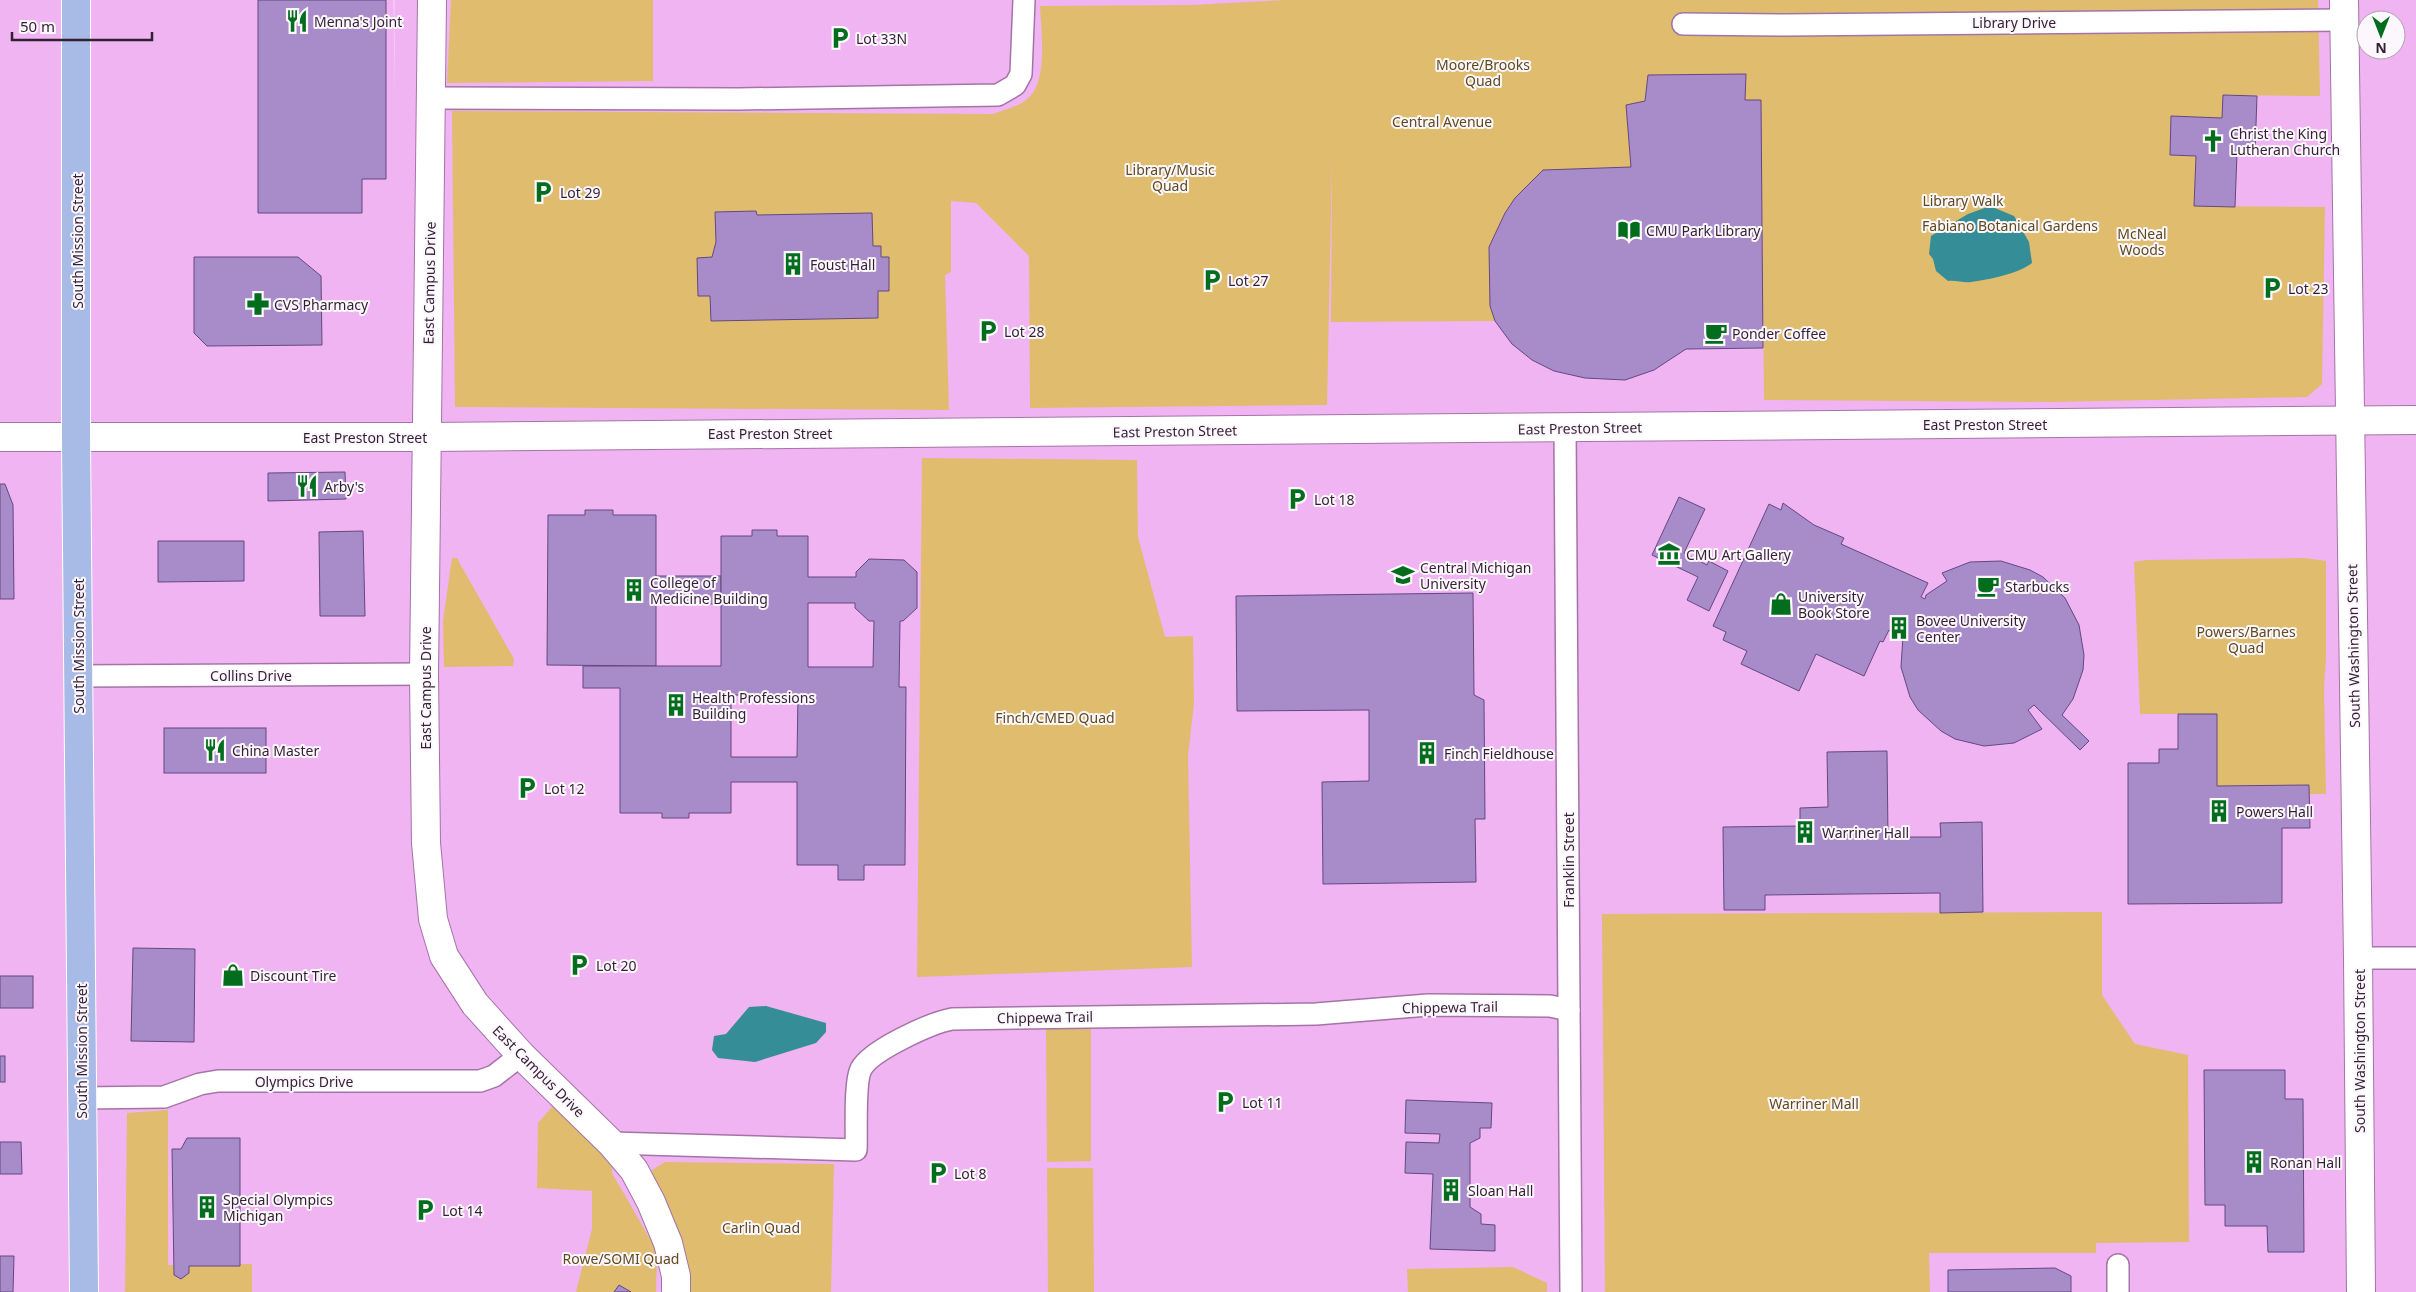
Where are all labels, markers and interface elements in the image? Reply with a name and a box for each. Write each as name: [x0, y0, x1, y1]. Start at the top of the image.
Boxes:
restaurant icon: Menna's Joint: [284, 8, 310, 34]
scale bar: [12, 10, 152, 42]
north arrow: [2356, 10, 2406, 60]
place label: Menna's Joint: [314, 12, 402, 31]
street label: Library Drive: [1972, 13, 2056, 32]
text: 50 m: [20, 16, 55, 36]
parking icon: Lot 33N: [827, 25, 853, 51]
place label: Lot 33N: [856, 29, 907, 48]
text: N: [2375, 39, 2387, 58]
park label: Moore/Brooks Quad: [1436, 55, 1530, 90]
park label: Central Avenue: [1392, 112, 1492, 131]
place label: Christ the King Lutheran Church: [2230, 124, 2340, 159]
church icon: Christ the King Lutheran Church: [2200, 128, 2226, 154]
park label: Library/Music Quad: [1125, 160, 1215, 195]
street label: South Mission Street: [68, 173, 87, 309]
parking icon: Lot 29: [530, 179, 556, 205]
place label: Lot 29: [560, 183, 601, 202]
park label: Library Walk: [1922, 191, 2004, 210]
park label: Fabiano Botanical Gardens: [1922, 216, 2098, 235]
library icon: CMU Park Library: [1616, 217, 1642, 243]
street label: East Campus Drive: [418, 221, 440, 345]
place label: CMU Park Library: [1646, 221, 1761, 240]
park label: McNeal Woods: [2117, 224, 2167, 259]
building icon: Foust Hall: [780, 251, 806, 277]
place label: Foust Hall: [810, 255, 875, 274]
parking icon: Lot 27: [1199, 267, 1225, 293]
place label: Lot 27: [1228, 271, 1269, 290]
parking icon: Lot 23: [2259, 275, 2285, 301]
place label: Lot 23: [2288, 279, 2329, 298]
pharmacy icon: CVS Pharmacy: [245, 291, 271, 317]
place label: CVS Pharmacy: [274, 295, 369, 314]
parking icon: Lot 28: [975, 318, 1001, 344]
cafe icon: Ponder Coffee: [1703, 320, 1729, 346]
place label: Lot 28: [1004, 322, 1045, 341]
place label: Ponder Coffee: [1732, 324, 1826, 343]
street label: East Preston Street: [1923, 415, 2047, 434]
street label: East Preston Street: [1518, 417, 1642, 439]
street label: East Preston Street: [1113, 420, 1237, 442]
street label: East Preston Street: [708, 424, 832, 443]
street label: East Preston Street: [303, 428, 427, 447]
restaurant icon: Arby's: [294, 473, 320, 499]
place label: Arby's: [324, 477, 364, 496]
parking icon: Lot 18: [1284, 486, 1310, 512]
place label: Lot 18: [1314, 490, 1355, 509]
museum icon: CMU Art Gallery: [1656, 541, 1682, 567]
place label: CMU Art Gallery: [1686, 545, 1792, 564]
place label: Central Michigan University: [1420, 558, 1531, 593]
school or university icon: Central Michigan University: [1390, 562, 1416, 588]
street label: South Washington Street: [2342, 564, 2364, 728]
place label: College of Medicine Building: [650, 573, 768, 608]
cafe icon: Starbucks: [1975, 573, 2001, 599]
building icon: College of Medicine Building: [621, 577, 647, 603]
place label: Starbucks: [2005, 577, 2070, 596]
street label: South Mission Street: [69, 578, 88, 714]
place label: University Book Store: [1798, 587, 1870, 622]
shop icon: University Book Store: [1768, 591, 1794, 617]
place label: Bovee University Center: [1916, 611, 2026, 646]
building icon: Bovee University Center: [1886, 615, 1912, 641]
park label: Powers/Barnes Quad: [2196, 622, 2296, 657]
street label: East Campus Drive: [416, 626, 435, 750]
street label: Collins Drive: [210, 666, 292, 685]
place label: Health Professions Building: [692, 688, 815, 723]
building icon: Health Professions Building: [663, 692, 689, 718]
park label: Finch/CMED Quad: [995, 708, 1115, 727]
restaurant icon: China Master: [202, 737, 228, 763]
building icon: Finch Fieldhouse: [1414, 740, 1440, 766]
place label: China Master: [232, 741, 319, 760]
place label: Finch Fieldhouse: [1444, 744, 1554, 763]
parking icon: Lot 12: [514, 775, 540, 801]
place label: Lot 12: [544, 779, 585, 798]
building icon: Powers Hall: [2206, 798, 2232, 824]
place label: Powers Hall: [2236, 802, 2313, 821]
street label: Franklin Street: [1559, 812, 1578, 908]
building icon: Warriner Hall: [1792, 819, 1818, 845]
place label: Warriner Hall: [1822, 823, 1909, 842]
parking icon: Lot 20: [566, 952, 592, 978]
place label: Lot 20: [596, 956, 637, 975]
shop icon: Discount Tire: [220, 962, 246, 988]
place label: Discount Tire: [250, 966, 337, 985]
street label: South Washington Street: [2350, 969, 2369, 1133]
street label: South Mission Street: [72, 983, 91, 1119]
street label: Chippewa Trail: [1402, 997, 1498, 1017]
street label: Chippewa Trail: [997, 1007, 1093, 1027]
street label: East Campus Drive: [489, 1021, 589, 1121]
street label: Olympics Drive: [255, 1072, 353, 1091]
parking icon: Lot 11: [1212, 1089, 1238, 1115]
place label: Lot 11: [1242, 1093, 1283, 1112]
park label: Warriner Mall: [1769, 1094, 1859, 1113]
building icon: Ronan Hall: [2241, 1149, 2267, 1175]
place label: Ronan Hall: [2270, 1153, 2341, 1172]
parking icon: Lot 8: [925, 1160, 951, 1186]
place label: Lot 8: [954, 1164, 987, 1183]
building icon: Sloan Hall: [1438, 1177, 1464, 1203]
place label: Sloan Hall: [1468, 1181, 1533, 1200]
place label: Special Olympics Michigan: [223, 1190, 333, 1225]
building icon: Special Olympics Michigan: [194, 1194, 220, 1220]
parking icon: Lot 14: [412, 1197, 438, 1223]
place label: Lot 14: [442, 1201, 483, 1220]
park label: Carlin Quad: [722, 1218, 800, 1237]
park label: Rowe/SOMI Quad: [563, 1249, 679, 1268]

